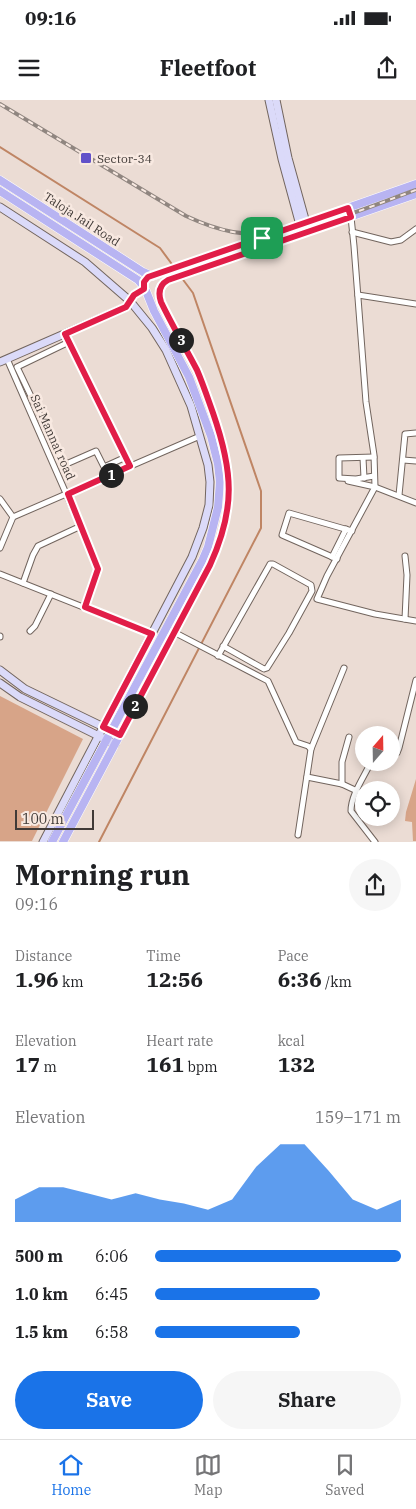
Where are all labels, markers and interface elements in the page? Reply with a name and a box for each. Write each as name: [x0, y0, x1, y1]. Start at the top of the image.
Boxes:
text: 09:16: [25, 6, 76, 30]
text: Fleetfoot: [160, 53, 256, 82]
icon: menu: [15, 54, 43, 82]
icon: share: [373, 54, 401, 82]
marker: Sector-34: [79, 151, 93, 165]
place label: Sector-34: [97, 151, 152, 166]
street label: Taloja Jail Road: [41, 189, 123, 249]
pin: [241, 217, 283, 259]
icon: arrive: [248, 224, 276, 252]
pin: 3: [168, 328, 194, 352]
text: 3: [177, 331, 186, 349]
street label: Sai Mannat road: [27, 392, 79, 482]
pin: 1: [98, 462, 124, 488]
text: 1: [107, 466, 116, 484]
pin: 2: [122, 694, 148, 718]
text: 2: [131, 697, 140, 715]
north arrow: [355, 726, 400, 771]
map controls: [355, 726, 400, 826]
button: locate: [355, 781, 400, 826]
scale bar: [15, 806, 94, 830]
text: 100 m: [22, 810, 64, 828]
text: Morning run: [15, 856, 190, 893]
button: share: [349, 859, 401, 911]
text: 09:16: [15, 894, 58, 914]
text: Distance: [15, 947, 72, 965]
text: Time: [146, 947, 181, 965]
text: Pace: [278, 947, 308, 965]
text: 1.96: [15, 965, 59, 993]
text: 12:56: [146, 965, 203, 993]
text: 6:36: [278, 965, 322, 993]
text: km: [59, 973, 84, 991]
text: /km: [322, 973, 352, 991]
text: Elevation: [15, 1032, 77, 1050]
text: Heart rate: [146, 1032, 213, 1050]
text: kcal: [278, 1032, 305, 1050]
text: 17: [15, 1050, 40, 1078]
text: 161: [146, 1050, 184, 1078]
text: 132: [278, 1050, 315, 1078]
text: m: [40, 1058, 57, 1076]
text: bpm: [184, 1058, 218, 1076]
text: Elevation: [15, 1107, 85, 1127]
text: 159–171 m: [315, 1107, 401, 1127]
text: 500 m: [15, 1246, 63, 1266]
text: 6:06: [95, 1246, 128, 1266]
text: 1.0 km: [15, 1284, 68, 1304]
text: 6:45: [95, 1284, 128, 1304]
text: 1.5 km: [15, 1322, 68, 1342]
text: 6:58: [95, 1322, 128, 1342]
button: Save: [15, 1371, 203, 1429]
button: Share: [213, 1371, 401, 1429]
tab: Home: [51, 1451, 91, 1499]
tab: Map: [194, 1451, 222, 1499]
tab: Saved: [325, 1451, 365, 1499]

